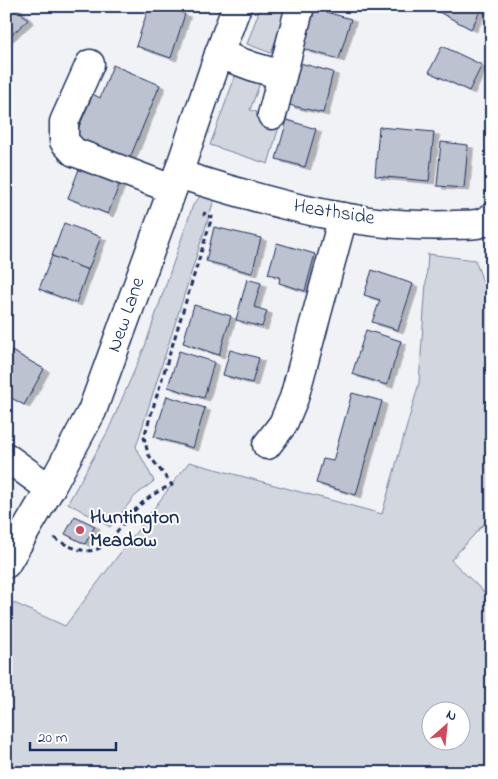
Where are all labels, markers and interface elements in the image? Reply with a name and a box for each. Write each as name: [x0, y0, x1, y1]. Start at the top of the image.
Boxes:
street label: Heathside: [291, 192, 377, 234]
street label: New Lane: [101, 274, 153, 356]
place label: Huntington Meadow: [90, 504, 179, 556]
marker: Huntington Meadow: [74, 524, 86, 536]
north arrow: [420, 702, 470, 752]
text: N: [442, 704, 460, 727]
scale bar: [30, 719, 116, 751]
text: 20 m: [38, 727, 68, 749]

